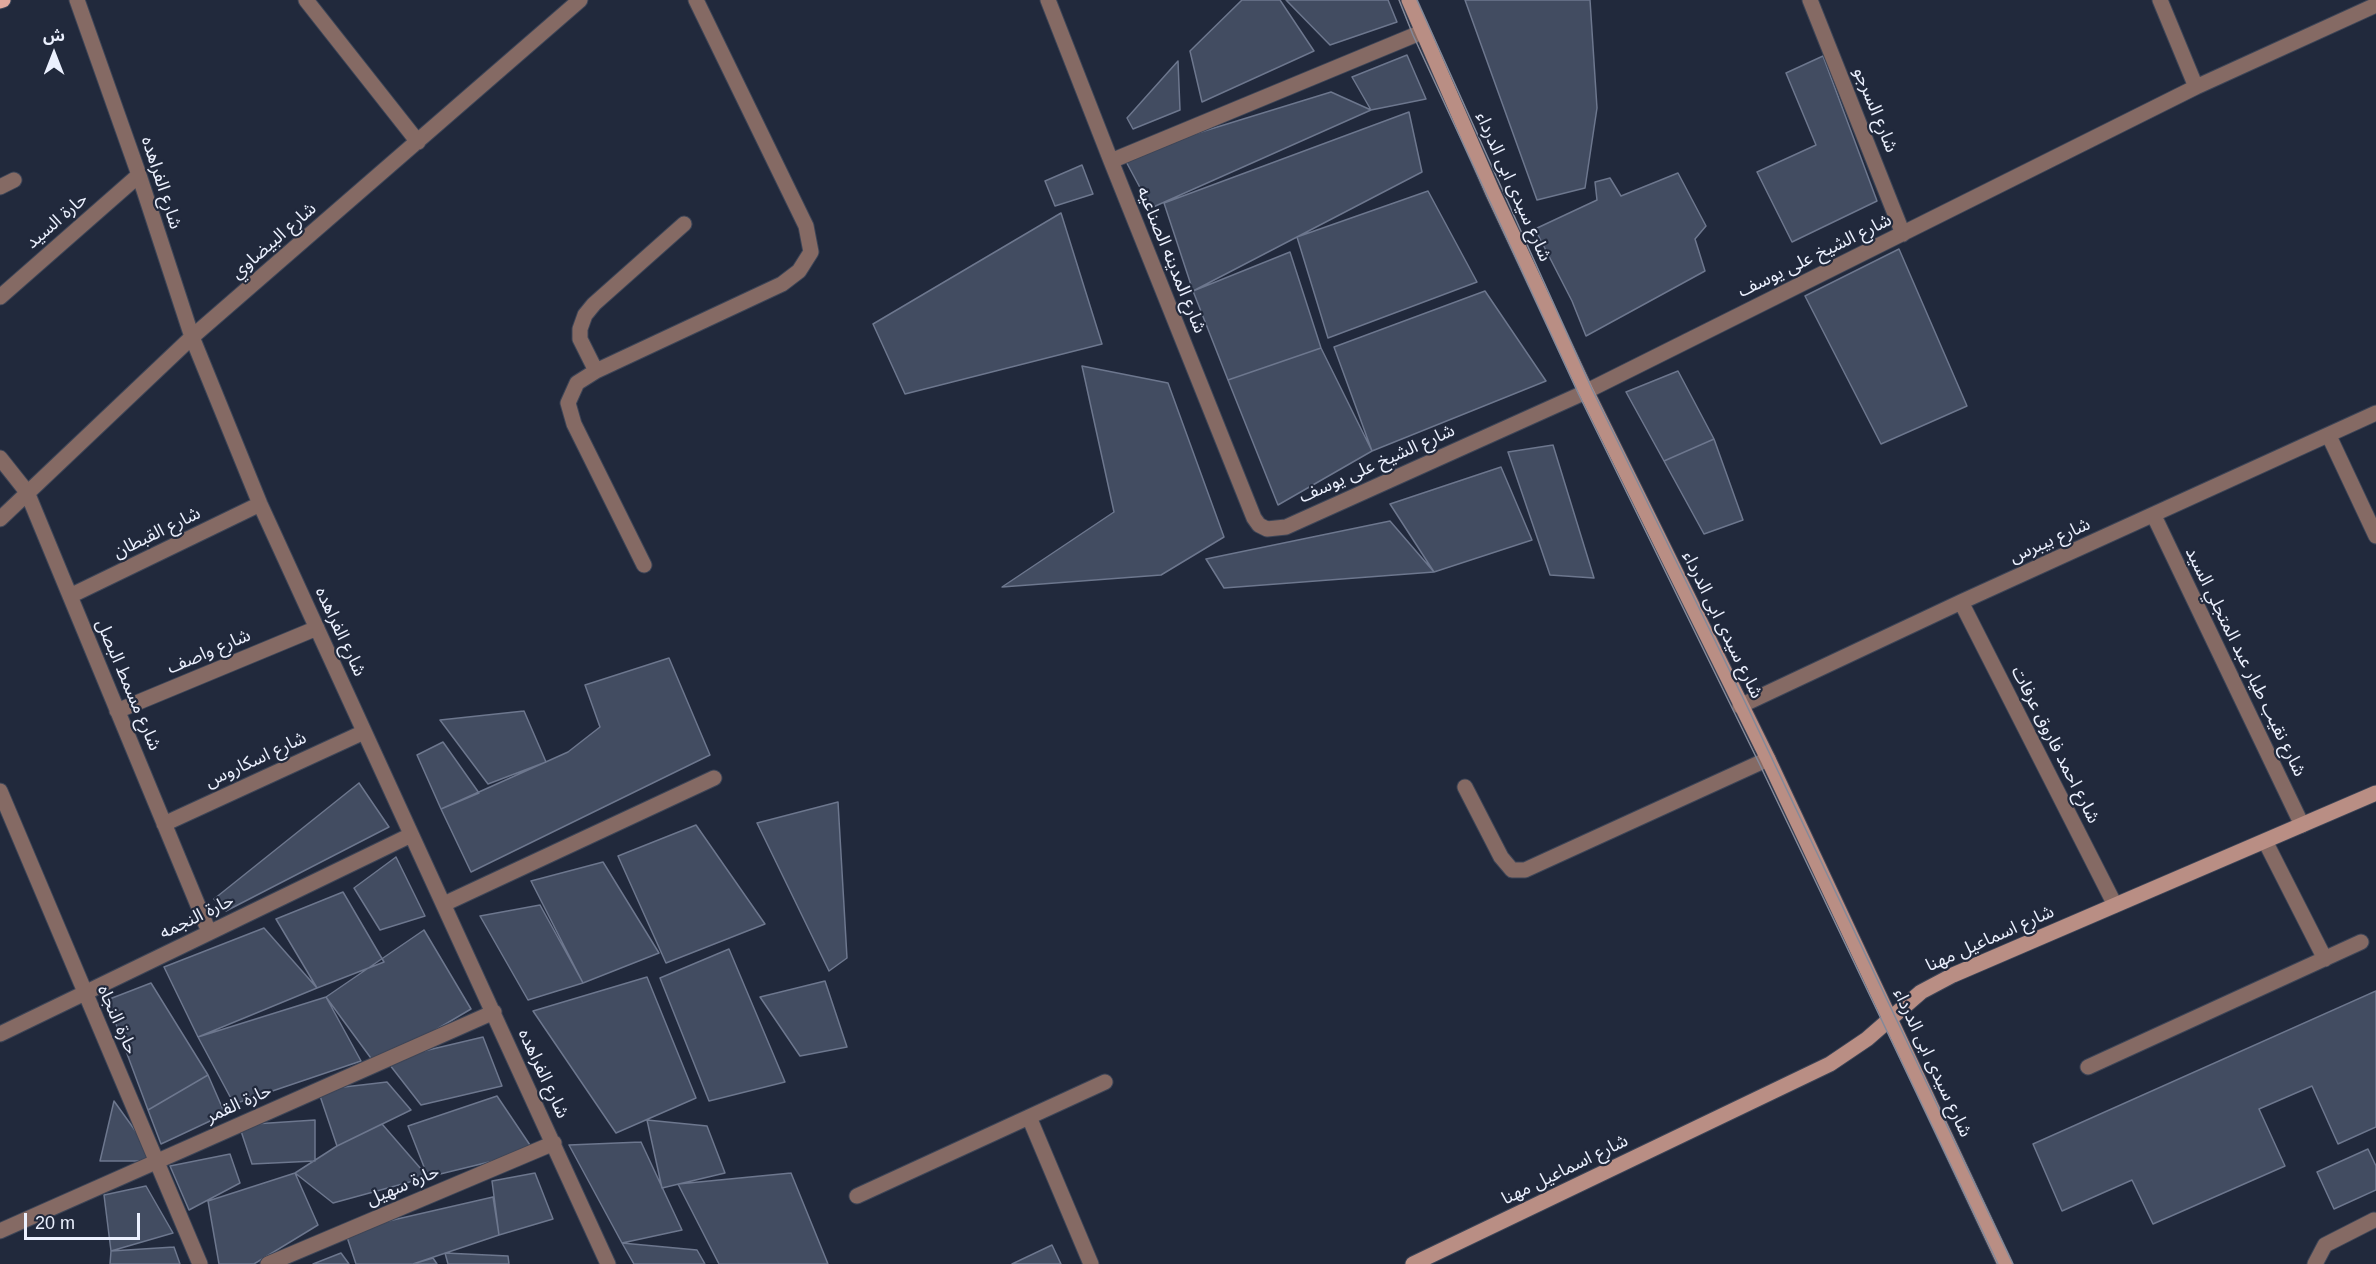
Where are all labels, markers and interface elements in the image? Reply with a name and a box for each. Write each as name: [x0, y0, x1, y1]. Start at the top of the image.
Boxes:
north arrow: [24, 24, 84, 84]
text: ش: [43, 27, 65, 44]
street label: شارع السرجو: [1848, 64, 1902, 156]
street label: شارع سيدى ابى الدرداء: [1470, 109, 1556, 265]
street label: شارع الفراهده: [136, 134, 186, 232]
street label: شارع المدينه الصناعيه: [1132, 183, 1210, 337]
street label: حارة السيد: [22, 188, 92, 254]
street label: شارع البيضاوي: [227, 198, 321, 284]
street label: شارع الشيخ على يوسف: [1735, 209, 1895, 303]
street label: شارع الشيخ على يوسف: [1296, 420, 1458, 508]
street label: شارع القبطان: [110, 503, 204, 563]
street label: شارع بيبرس: [2006, 514, 2094, 568]
street label: شارع نقيب طيار عبد المتجلي السيد: [2180, 544, 2310, 780]
street label: شارع سيدى ابى الدرداء: [1677, 548, 1767, 702]
street label: شارع الفراهده: [310, 584, 370, 680]
street label: شارع مسمط البصل: [91, 616, 165, 754]
street label: شارع واصف: [164, 625, 254, 679]
street label: شارع احمد فاروق عرفات: [2006, 663, 2104, 827]
street label: شارع اسكاروس: [202, 727, 310, 793]
street label: حارة النجمه: [156, 890, 238, 944]
street label: شارع اسماعيل مهنا: [1923, 901, 2057, 977]
street label: حارة النجاه: [92, 982, 142, 1058]
street label: شارع سيدى ابى الدرداء: [1888, 985, 1976, 1141]
street label: شارع الفراهده: [513, 1026, 573, 1122]
street label: حارة القمر: [203, 1080, 275, 1128]
street label: شارع اسماعيل مهنا: [1498, 1130, 1632, 1210]
street label: حارة سهيل: [363, 1161, 443, 1211]
scale bar: [27, 1201, 142, 1239]
text: 20 m: [35, 1213, 75, 1233]

